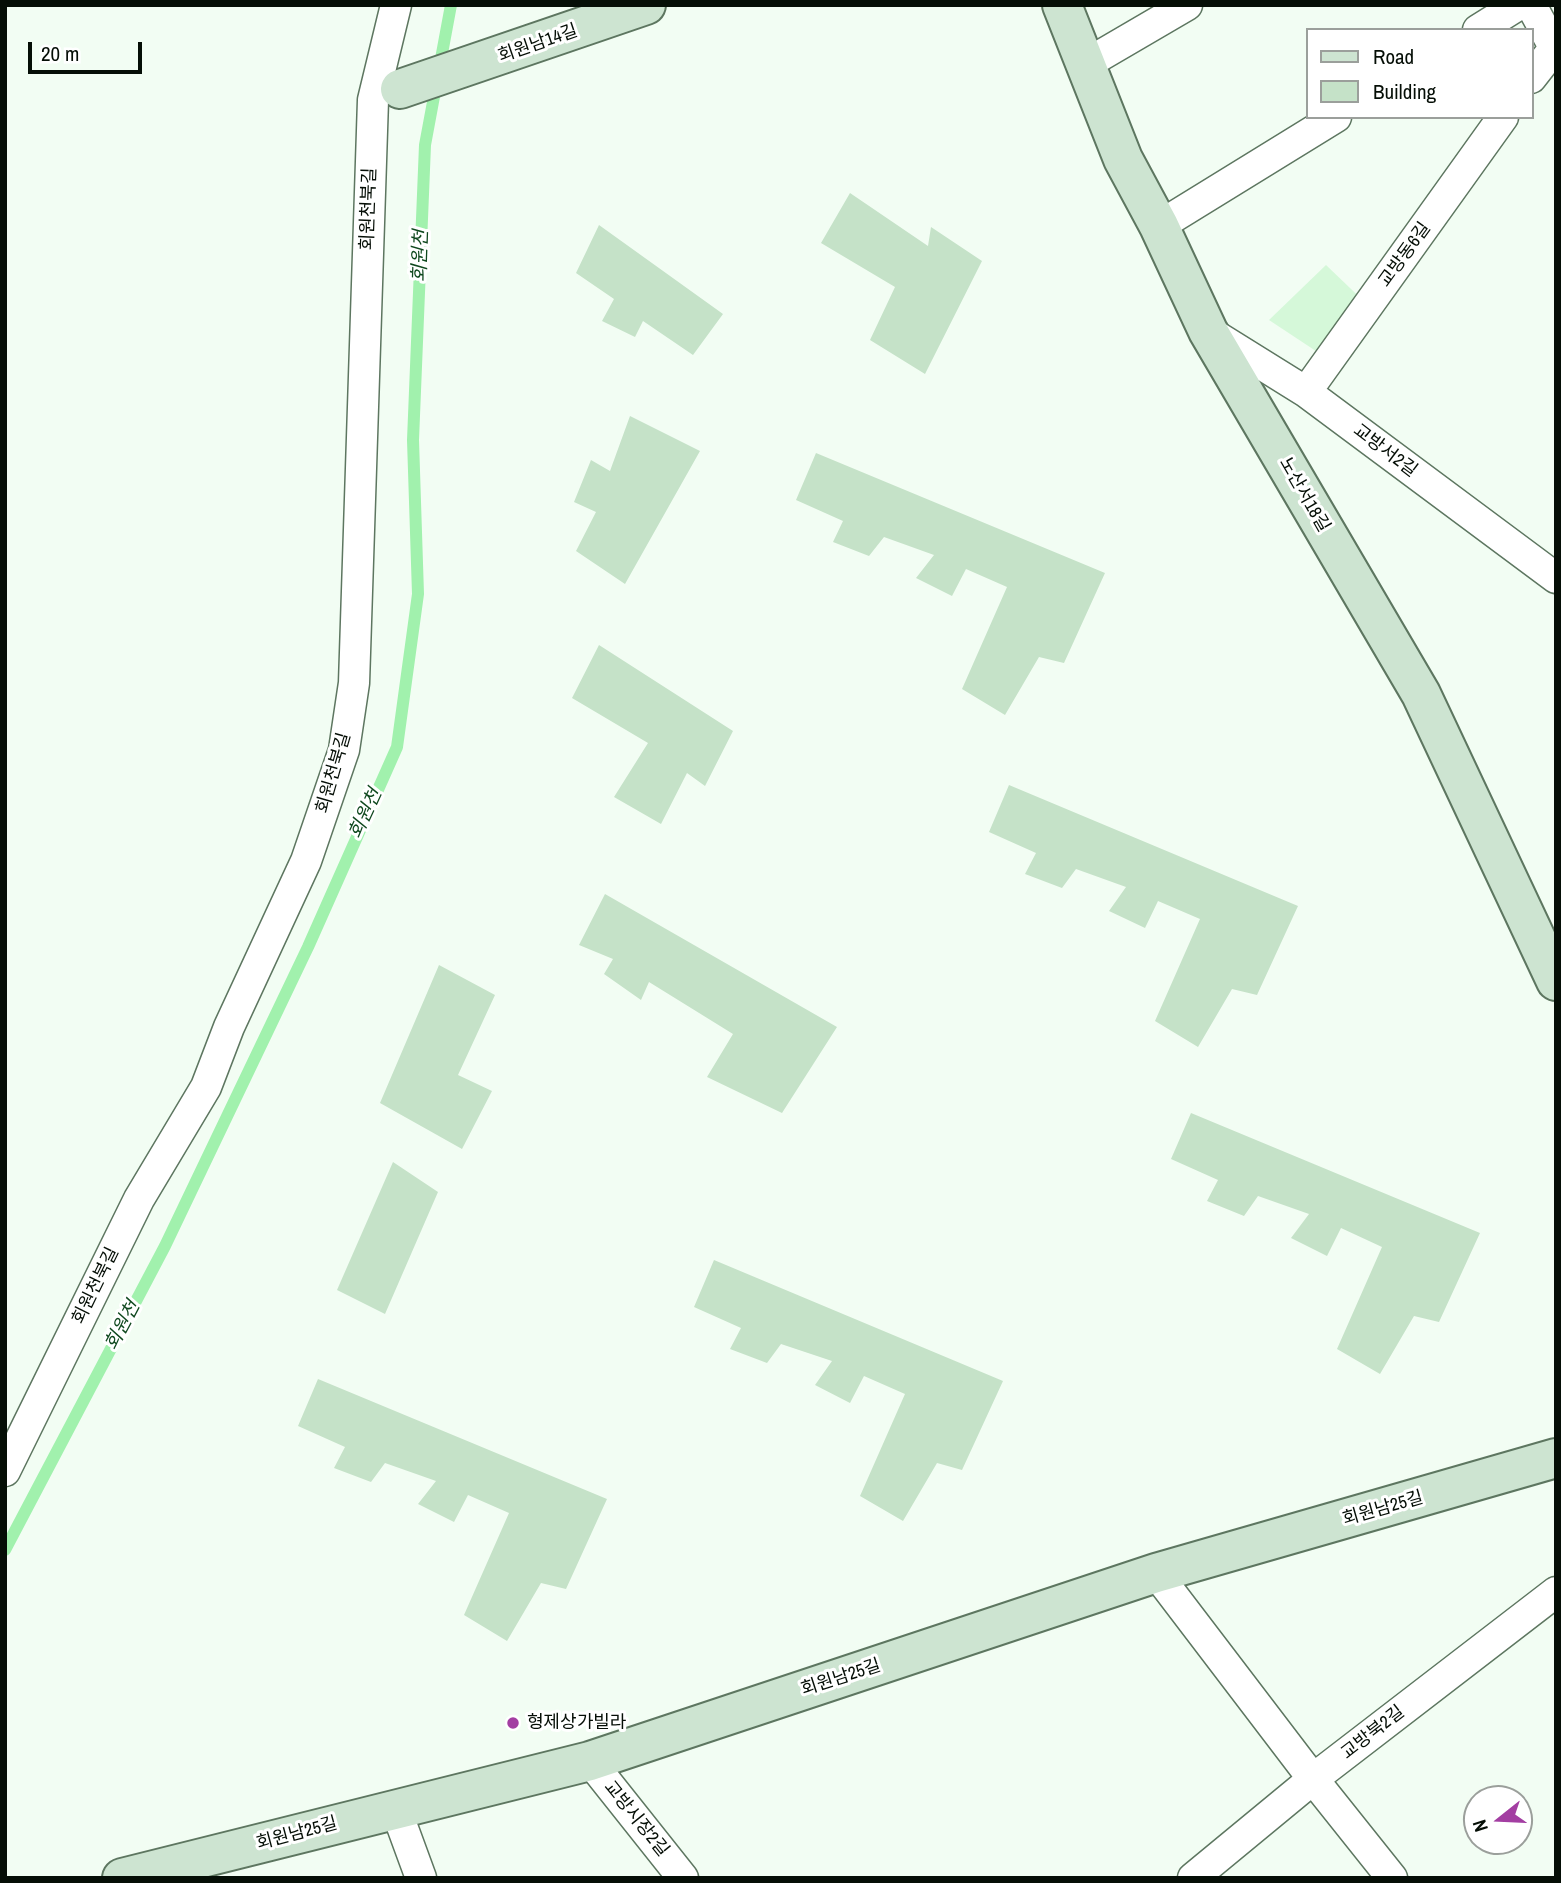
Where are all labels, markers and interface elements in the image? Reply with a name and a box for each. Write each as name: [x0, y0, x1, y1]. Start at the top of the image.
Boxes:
street label: 회원남14길: [495, 20, 581, 68]
scale bar: [32, 28, 145, 72]
legend: [1306, 28, 1533, 119]
text: 20 m: [41, 39, 79, 68]
text: Road: [1373, 42, 1414, 71]
text: Building: [1373, 77, 1436, 106]
street label: 회원천북길: [357, 167, 381, 251]
street label: 교방동6길: [1374, 219, 1436, 291]
water label: 회원천: [409, 229, 433, 283]
street label: 교방서2길: [1349, 420, 1421, 482]
street label: 노산서18길: [1274, 454, 1334, 536]
street label: 회원천북길: [312, 730, 356, 816]
water label: 회원천: [345, 785, 387, 843]
street label: 회원천북길: [68, 1244, 124, 1328]
water label: 회원천: [101, 1297, 145, 1355]
street label: 회원남25길: [1340, 1487, 1426, 1531]
street label: 회원남25길: [798, 1655, 884, 1701]
street label: 교방북2길: [1337, 1702, 1409, 1764]
place label: 형제상가빌라: [527, 1712, 626, 1734]
marker: 형제상가빌라: [505, 1715, 521, 1731]
street label: 교방시장2길: [599, 1777, 673, 1861]
north arrow: [1463, 1785, 1533, 1855]
street label: 회원남25길: [254, 1813, 340, 1855]
text: N: [1466, 1817, 1494, 1835]

